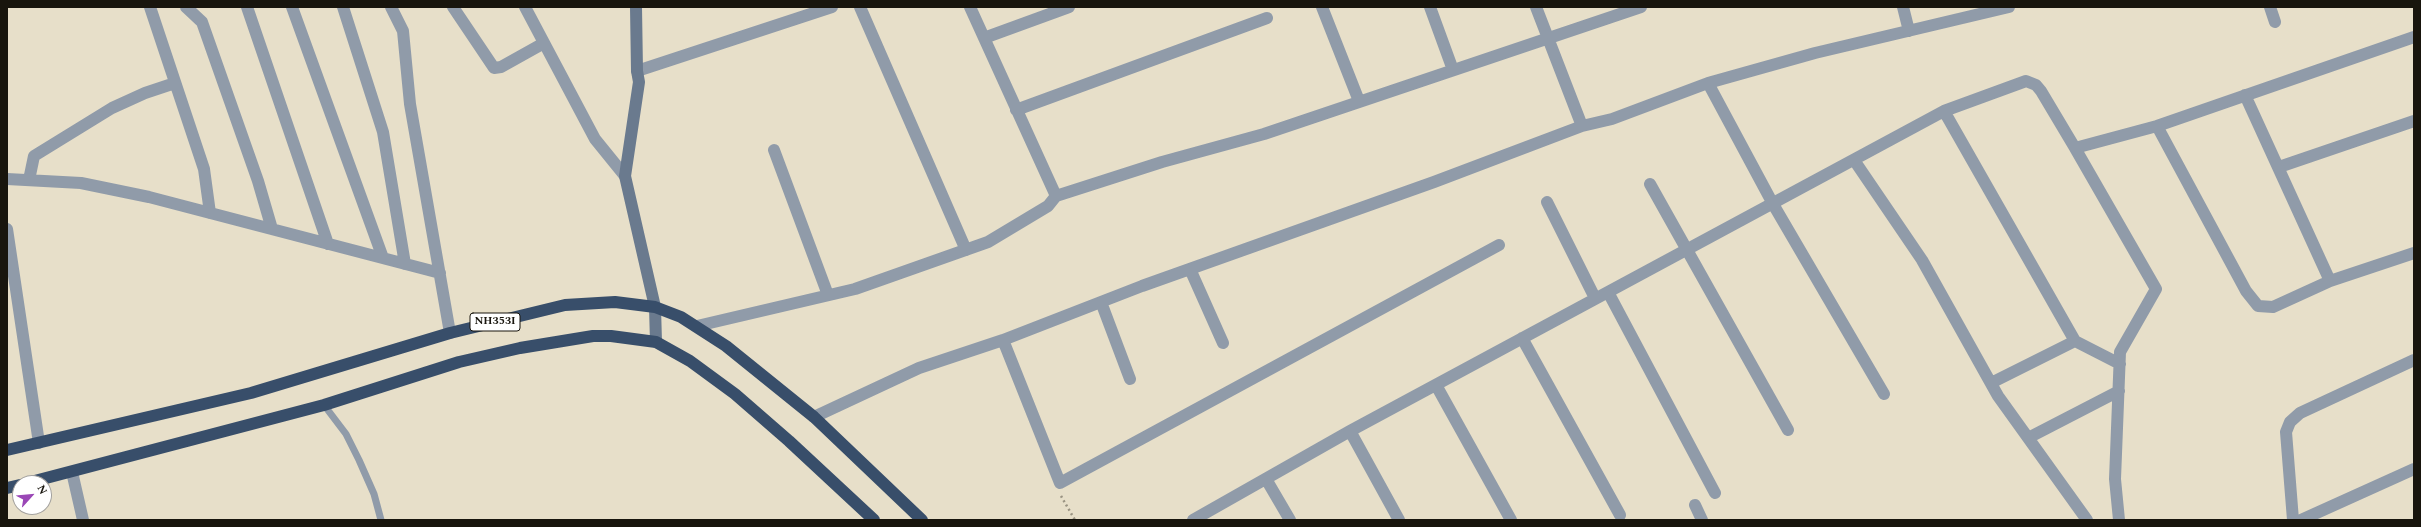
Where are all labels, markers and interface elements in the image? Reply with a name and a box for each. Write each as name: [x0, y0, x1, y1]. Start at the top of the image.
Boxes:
road number: NH353I: [470, 313, 520, 331]
north arrow: [12, 475, 52, 515]
text: N: [33, 482, 52, 498]

